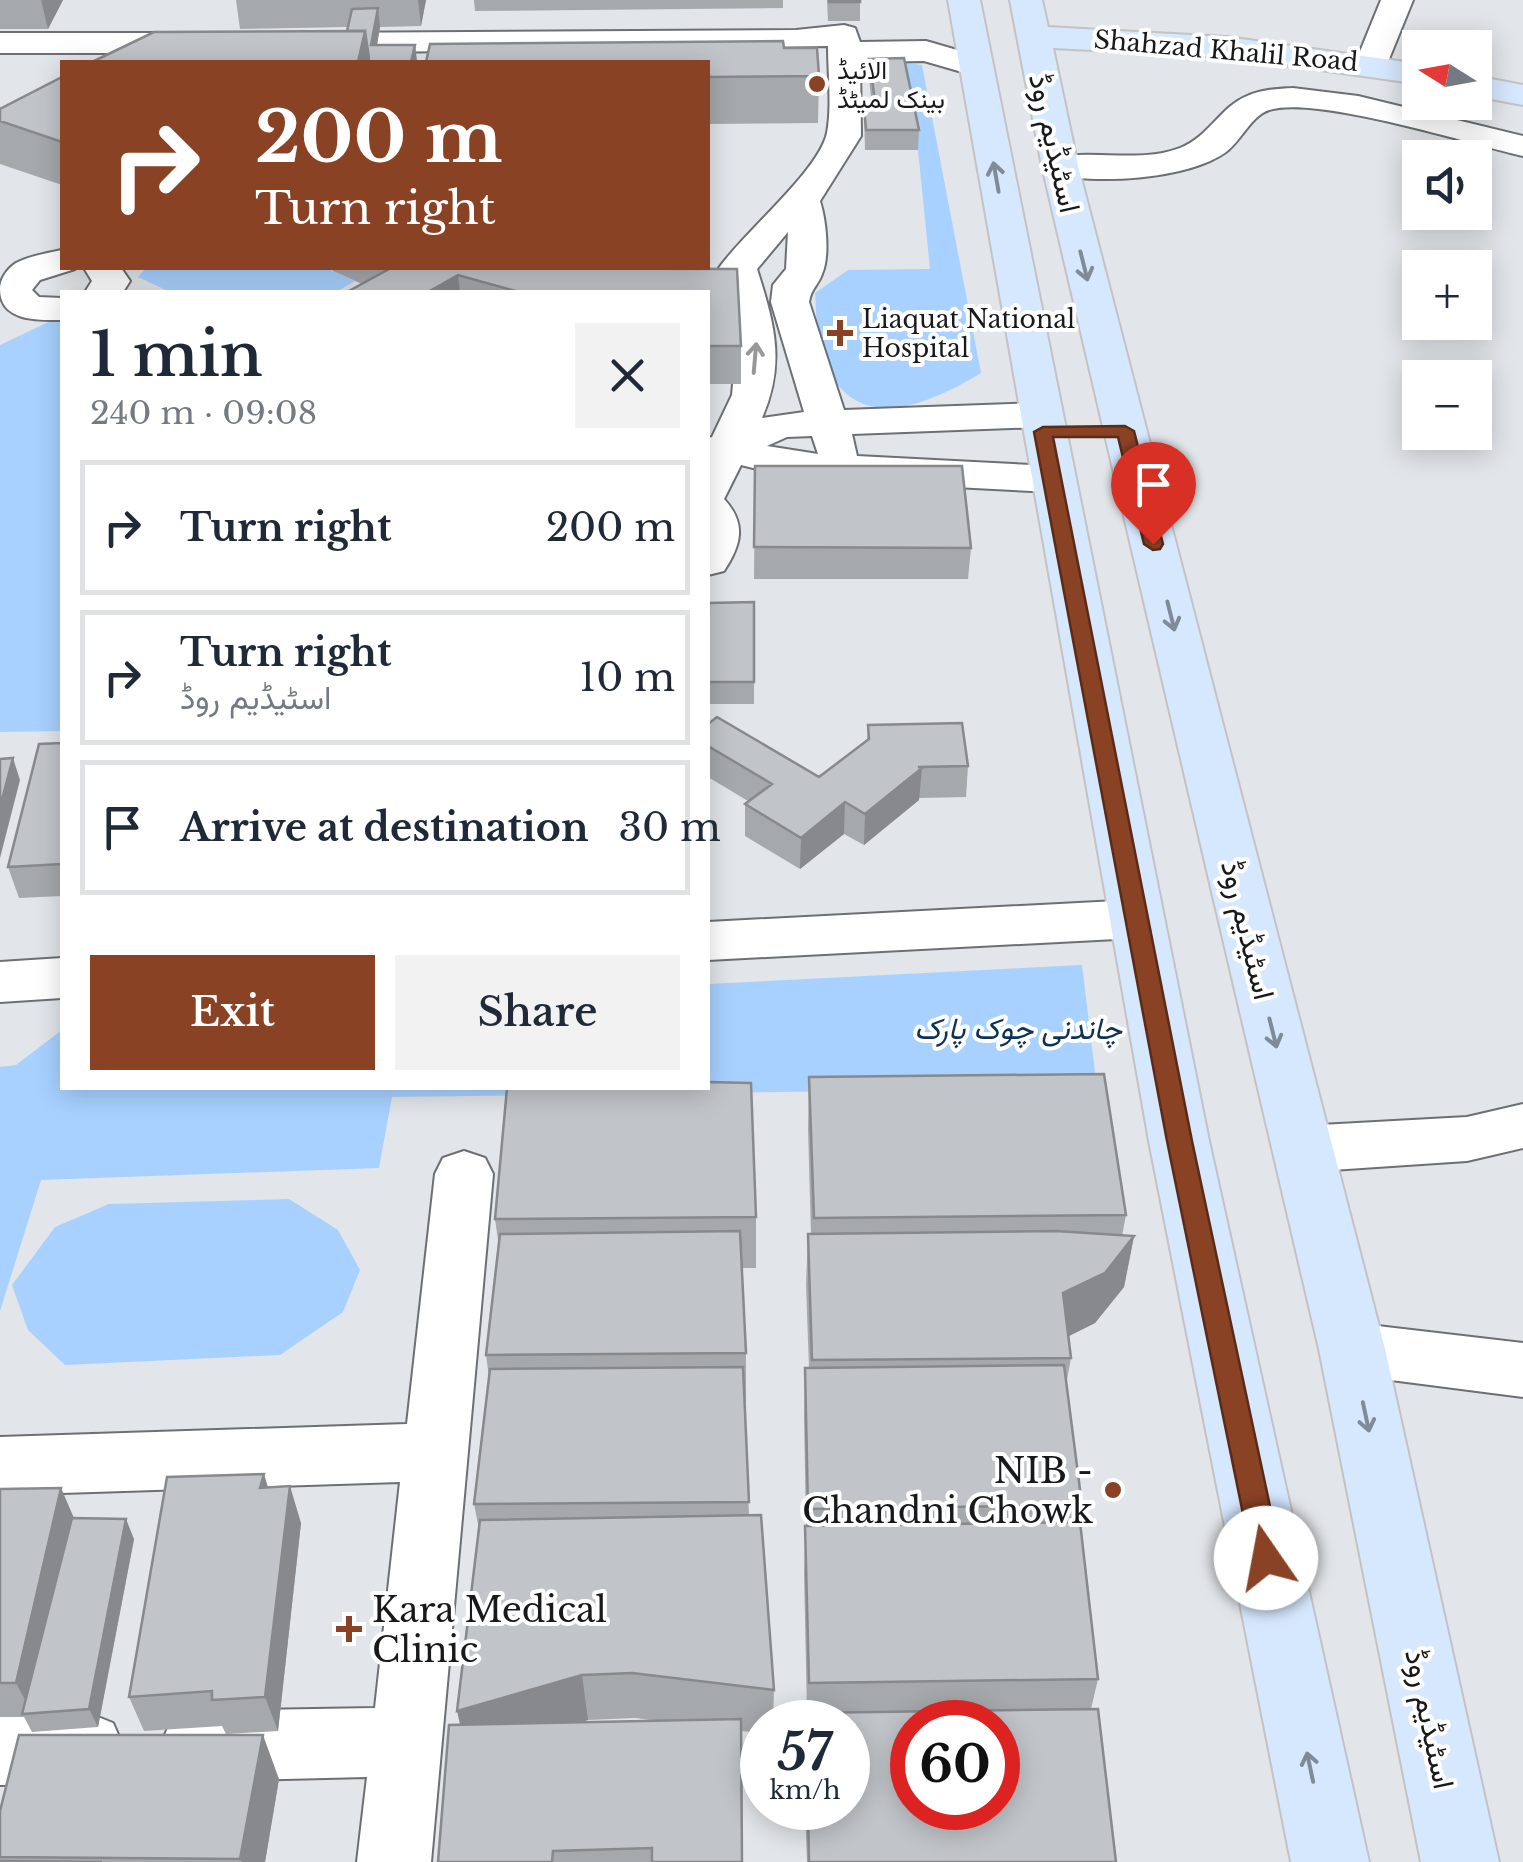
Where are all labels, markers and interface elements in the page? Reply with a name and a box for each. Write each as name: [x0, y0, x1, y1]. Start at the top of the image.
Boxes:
street label: Shahzad Khalil Road: [1093, 24, 1360, 78]
north arrow: [1402, 30, 1492, 120]
map controls: [1402, 30, 1492, 450]
place label: الائیڈ بینک لمیٹڈ: [837, 55, 945, 115]
street label: اسٹیڈیم روڈ: [1020, 70, 1089, 217]
marker: الائیڈ بینک لمیٹڈ: [806, 73, 828, 95]
text: 200 m: [255, 94, 502, 181]
icon: right: [90, 100, 220, 230]
button: sound: [1402, 140, 1492, 230]
one-way arrow: [986, 162, 1005, 194]
text: Turn right: [255, 180, 496, 236]
one-way arrow: [1076, 250, 1095, 281]
button: +: [1402, 250, 1492, 340]
place label: Liaquat National Hospital: [862, 304, 1075, 364]
text: 1 min: [90, 318, 263, 392]
marker: Liaquat National Hospital: [827, 320, 853, 346]
button: close: [575, 323, 680, 428]
one-way arrow: [745, 342, 764, 375]
button: −: [1402, 360, 1492, 450]
text: 240 m · 09:08: [90, 393, 317, 433]
pin: [1111, 442, 1196, 545]
icon: arrive: [1126, 457, 1181, 512]
icon: right: [95, 500, 150, 555]
text: Turn right: [180, 504, 391, 551]
text: 200 m: [546, 504, 675, 551]
one-way arrow: [1162, 599, 1181, 631]
text: Turn right: [180, 629, 391, 676]
icon: right: [95, 650, 150, 705]
text: 10 m: [579, 654, 675, 701]
text: اسٹیڈیم روڈ: [180, 678, 332, 718]
icon: arrive: [95, 800, 150, 855]
text: Arrive at destination: [180, 804, 589, 851]
text: 30 m: [619, 804, 721, 851]
street label: اسٹیڈیم روڈ: [1212, 857, 1283, 1004]
button: Exit: [90, 955, 375, 1070]
button: Share: [395, 955, 680, 1070]
park label: چاندنی چوک پارک: [914, 1010, 1123, 1049]
one-way arrow: [1265, 1016, 1283, 1048]
one-way arrow: [1358, 1400, 1377, 1432]
place label: NIB - Chandni Chowk: [802, 1449, 1093, 1532]
marker: NIB - Chandni Chowk: [1102, 1479, 1124, 1501]
position arrow: [1214, 1506, 1318, 1610]
place label: Kara Medical Clinic: [372, 1588, 607, 1671]
marker: Kara Medical Clinic: [336, 1616, 362, 1642]
street label: اسٹیڈیم روڈ: [1396, 1646, 1463, 1793]
speed limit sign: 60: [890, 1700, 1020, 1830]
text: 57: [777, 1721, 833, 1784]
one-way arrow: [1299, 1751, 1318, 1783]
text: km/h: [770, 1775, 840, 1806]

